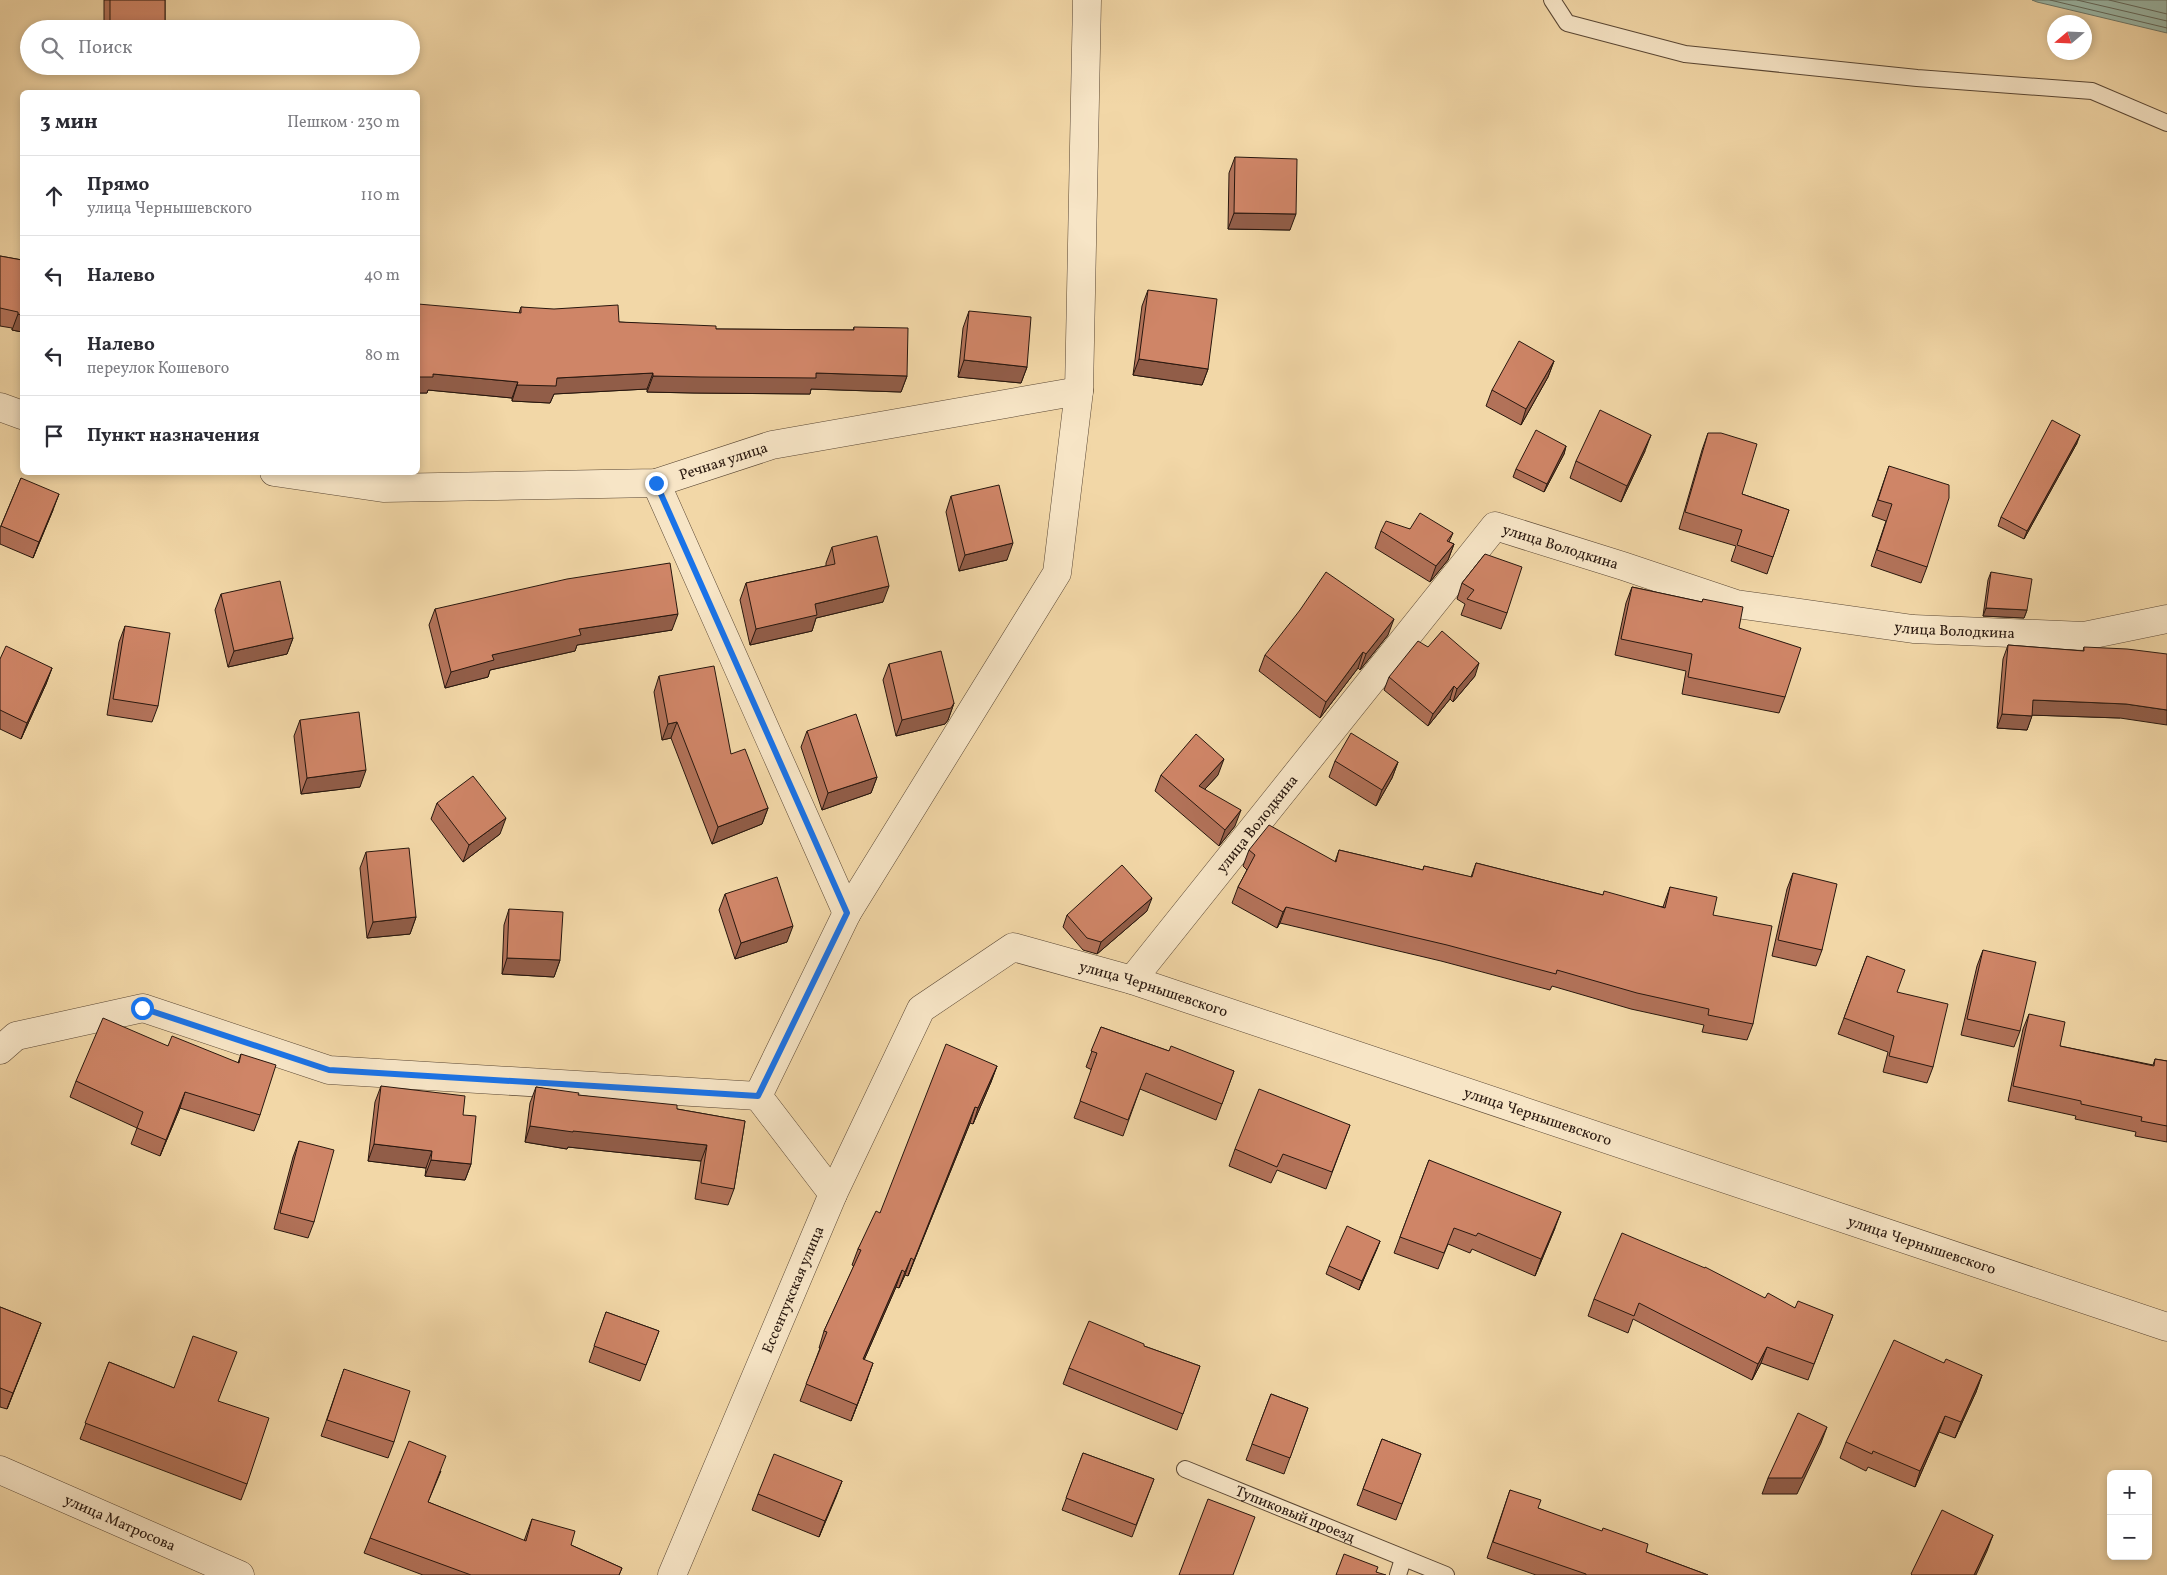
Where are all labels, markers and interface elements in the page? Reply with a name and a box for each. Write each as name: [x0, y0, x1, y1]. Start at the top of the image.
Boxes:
north arrow: [2047, 15, 2092, 60]
search box: [20, 20, 420, 75]
icon: search: [38, 34, 66, 62]
text: Поиск: [78, 35, 132, 61]
text: 3 мин: [40, 108, 98, 137]
text: Пешком · 230 m: [287, 112, 400, 134]
text: Прямо: [87, 172, 149, 198]
icon: ahead: [40, 182, 68, 210]
text: 110 m: [361, 185, 400, 207]
text: улица Чернышевского: [87, 198, 252, 220]
icon: left: [40, 262, 68, 290]
text: Налево: [87, 263, 155, 289]
text: 40 m: [364, 265, 400, 287]
text: Налево: [87, 332, 155, 358]
icon: left: [40, 342, 68, 370]
text: 80 m: [365, 345, 400, 367]
text: переулок Кошевого: [87, 358, 229, 380]
icon: arrive: [40, 422, 68, 450]
text: Пункт назначения: [87, 423, 260, 449]
street label: Речная улица: [677, 438, 771, 487]
route end: [645, 472, 668, 495]
street label: улица Володкина: [1499, 520, 1621, 576]
street label: улица Володкина: [1893, 617, 2015, 645]
street label: улица Володкина: [1212, 771, 1304, 878]
street label: улица Чернышевского: [1076, 957, 1230, 1023]
route start: [131, 997, 154, 1020]
street label: улица Чернышевского: [1461, 1083, 1614, 1152]
street label: улица Чернышевского: [1845, 1212, 1998, 1281]
street label: Ессентукская улица: [758, 1223, 830, 1357]
map controls: [2107, 1470, 2152, 1560]
button: +: [2107, 1470, 2152, 1515]
street label: Тупиковый проезд: [1232, 1481, 1358, 1549]
street label: улица Матросова: [60, 1490, 178, 1557]
button: −: [2107, 1515, 2152, 1560]

